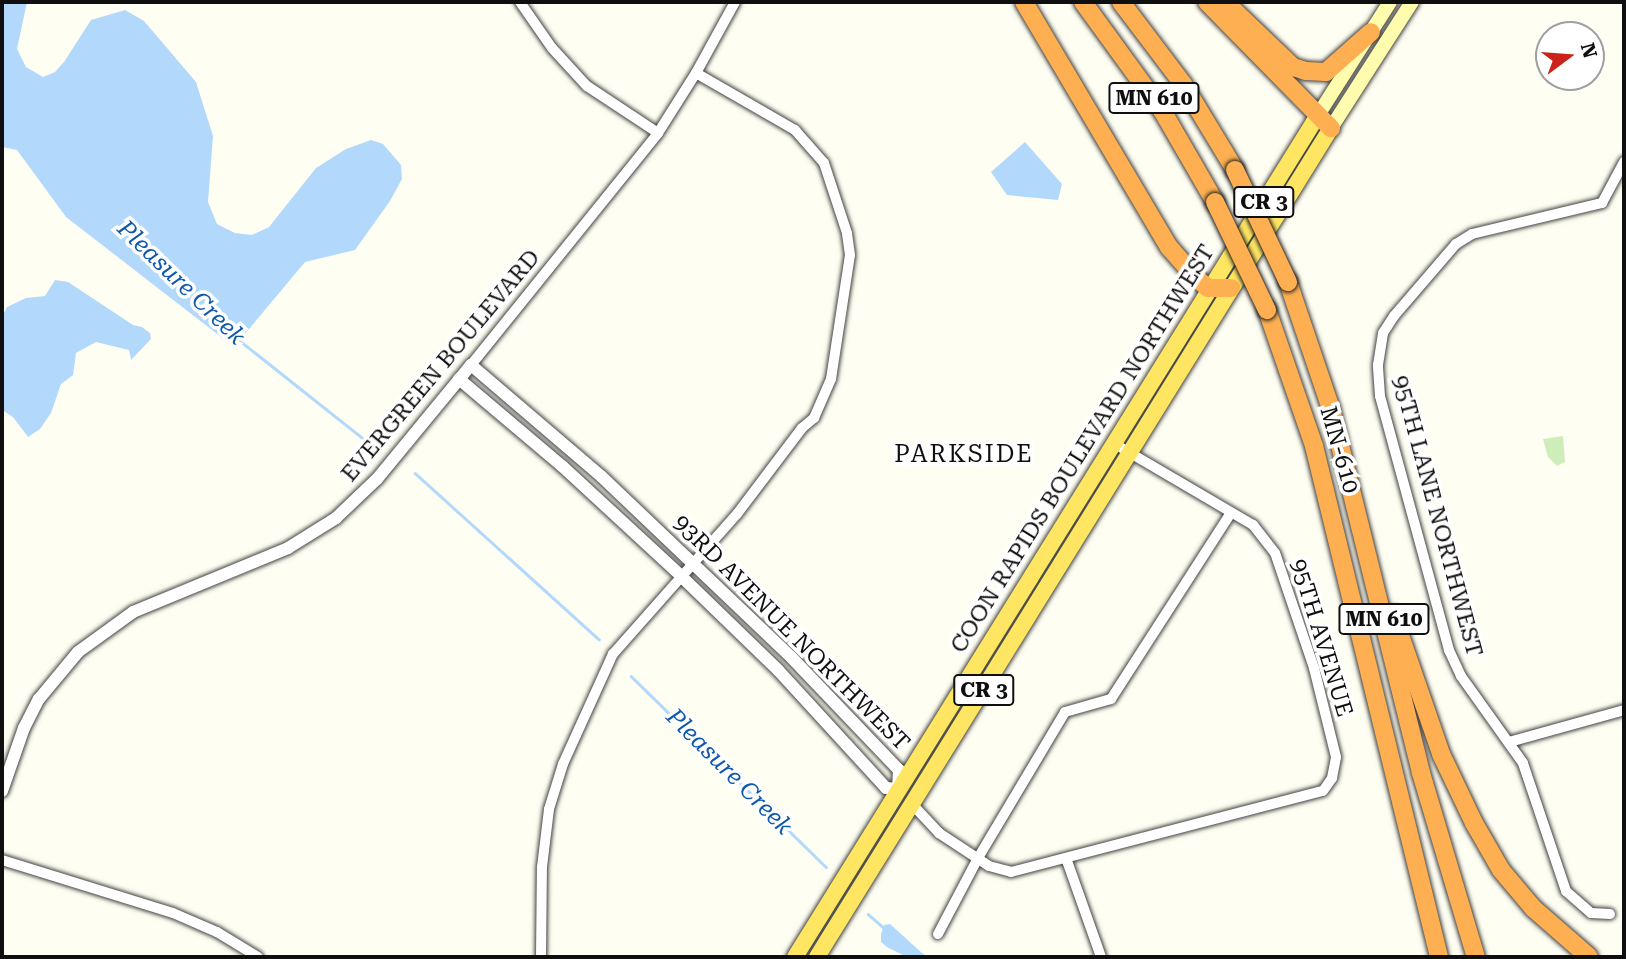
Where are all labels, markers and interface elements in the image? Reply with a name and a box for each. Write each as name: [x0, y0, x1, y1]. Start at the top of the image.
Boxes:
north arrow: [1535, 21, 1605, 91]
text: N: [1576, 40, 1602, 61]
road number: MN 610: [1107, 80, 1201, 116]
road number: CR 3: [1232, 184, 1296, 220]
water label: Pleasure Creek: [111, 215, 251, 351]
street label: COON RAPIDS BOULEVARD NORTHWEST: [945, 240, 1221, 658]
street label: EVERGREEN BOULEVARD: [336, 244, 546, 488]
street label: 95TH LANE NORTHWEST: [1386, 372, 1488, 660]
street label: MN-610: [1313, 403, 1365, 497]
district label: PARKSIDE: [895, 441, 1033, 469]
street label: 93RD AVENUE NORTHWEST: [667, 509, 915, 757]
street label: 95TH AVENUE: [1284, 556, 1358, 720]
road number: MN 610: [1337, 602, 1431, 636]
road number: CR 3: [953, 672, 1016, 708]
water label: Pleasure Creek: [660, 703, 798, 841]

